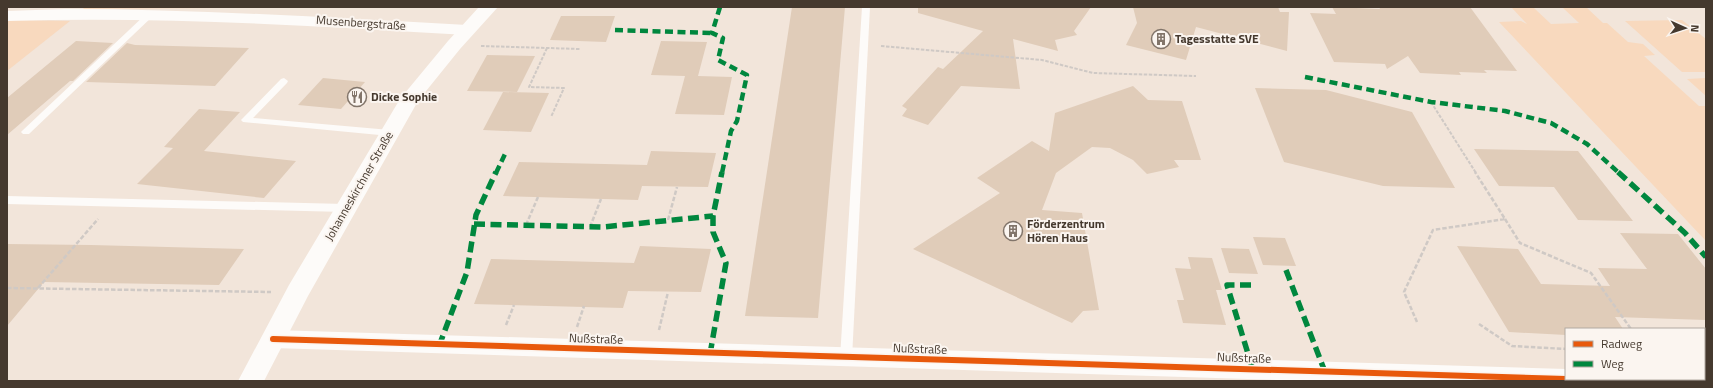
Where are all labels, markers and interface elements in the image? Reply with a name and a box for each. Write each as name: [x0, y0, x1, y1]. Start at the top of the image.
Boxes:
north arrow: [1665, 8, 1705, 48]
street label: Musenbergstraße: [315, 10, 407, 35]
text: N: [1687, 24, 1703, 33]
building icon: Tagesstatte SVE: [1150, 28, 1172, 50]
place label: Tagesstatte SVE: [1175, 29, 1259, 48]
restaurant icon: Dicke Sophie: [346, 86, 368, 108]
place label: Dicke Sophie: [371, 87, 437, 106]
street label: Johanneskirchner Straße: [319, 127, 398, 244]
place label: Förderzentrum Hören Haus: [1027, 214, 1105, 247]
building icon: Förderzentrum Hören Haus: [1002, 220, 1024, 242]
street label: Nußstraße: [569, 328, 623, 349]
legend: [1565, 328, 1705, 380]
text: Radweg: [1601, 334, 1642, 353]
street label: Nußstraße: [893, 338, 947, 359]
street label: Nußstraße: [1217, 347, 1271, 368]
text: Weg: [1601, 354, 1624, 373]

